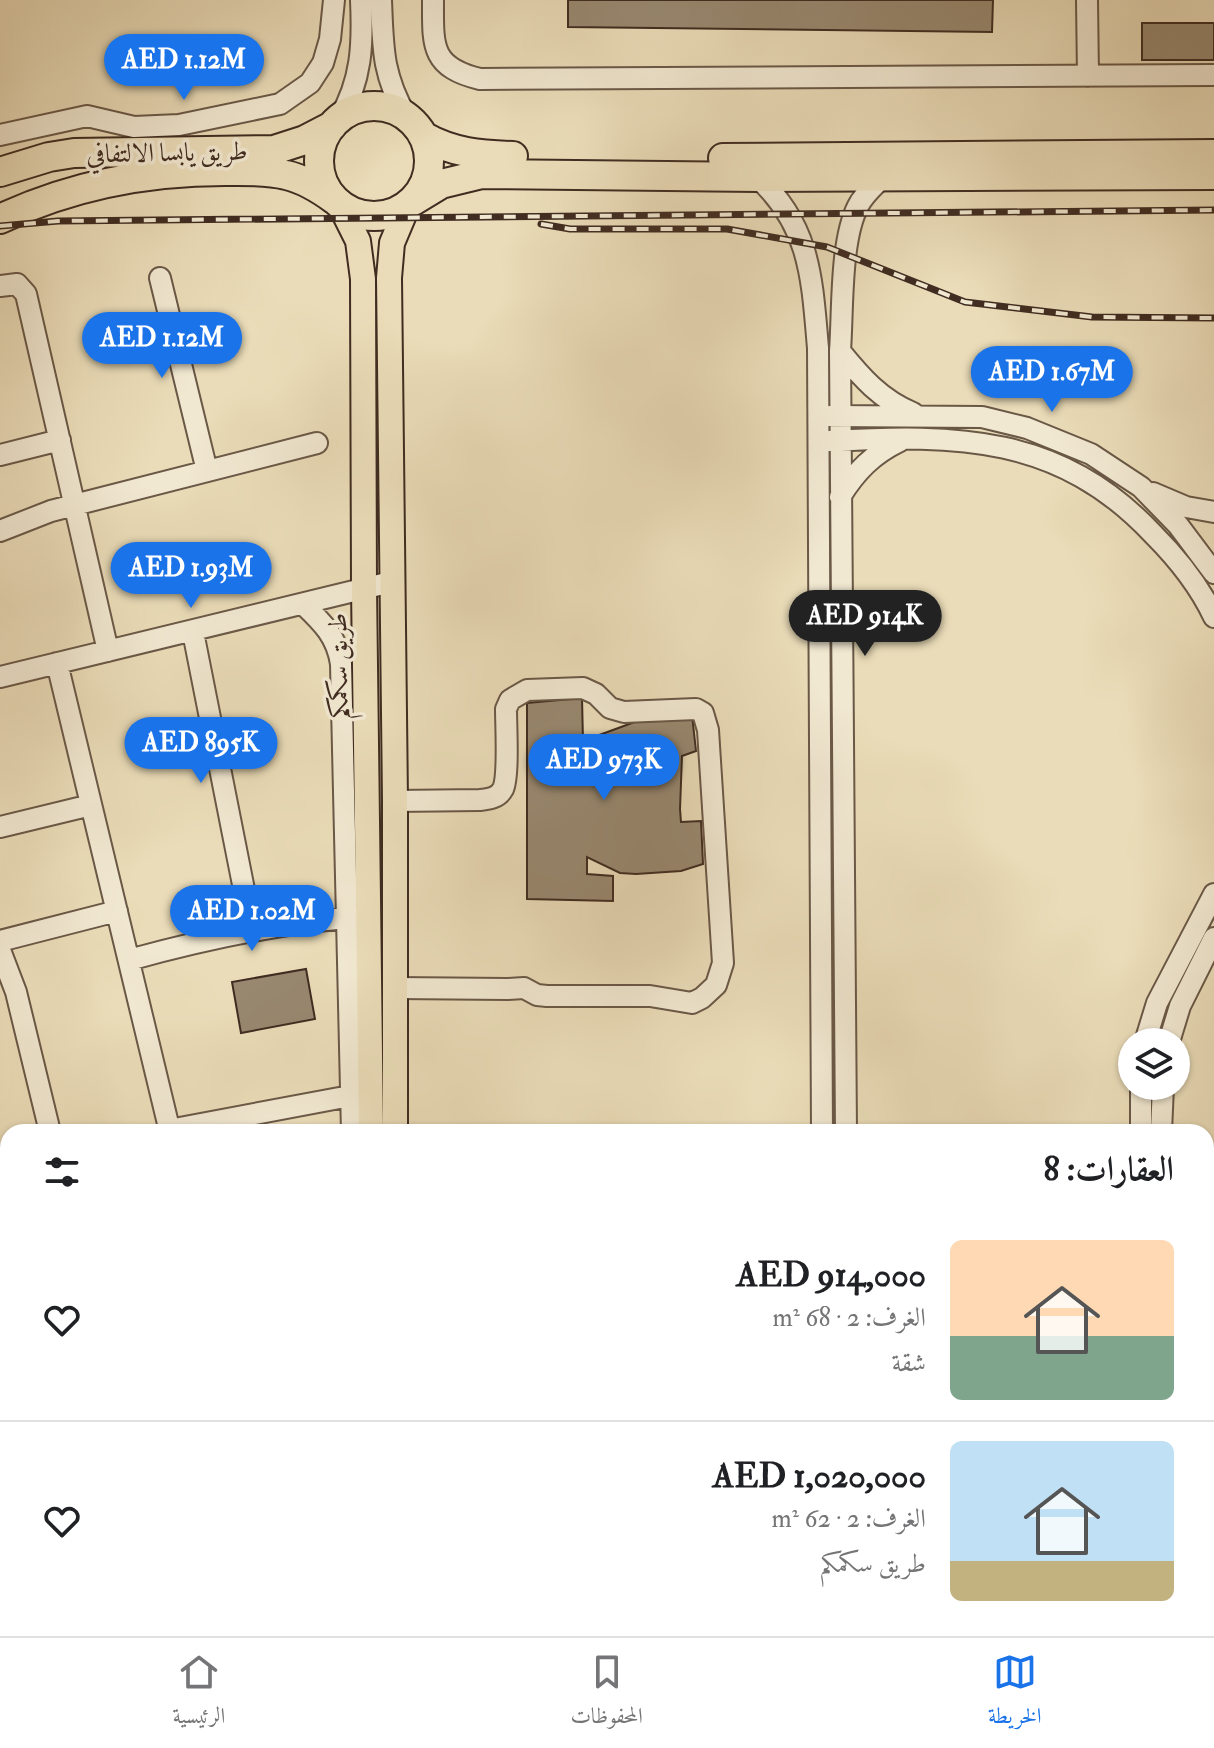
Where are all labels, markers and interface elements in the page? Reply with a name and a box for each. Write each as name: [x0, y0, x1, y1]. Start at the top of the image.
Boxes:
pin: AED 1.12M: [92, 34, 276, 102]
text: AED 1.12M: [122, 44, 246, 76]
street label: طريق يابسا الالتفافي: [86, 136, 248, 175]
pin: AED 1.12M: [70, 312, 254, 380]
text: AED 1.12M: [100, 322, 224, 354]
pin: AED 1.67M: [960, 346, 1144, 414]
text: AED 1.67M: [989, 356, 1115, 388]
pin: AED 1.93M: [99, 542, 283, 610]
text: AED 1.93M: [129, 552, 253, 584]
pin: AED 914K: [782, 590, 948, 658]
text: AED 914K: [807, 600, 923, 632]
street label: طريق سكمكم: [322, 613, 364, 719]
pin: AED 895K: [118, 717, 284, 785]
text: AED 895K: [143, 727, 260, 759]
pin: AED 973K: [521, 734, 687, 802]
text: AED 973K: [546, 744, 662, 776]
pin: AED 1.02M: [160, 885, 344, 953]
text: AED 1.02M: [188, 895, 316, 927]
map controls: [1118, 1028, 1190, 1100]
button: layers: [1118, 1028, 1190, 1100]
text: العقارات: 8: [1044, 1148, 1174, 1191]
icon: filters: [40, 1150, 84, 1194]
text: AED 914,000: [736, 1254, 926, 1297]
icon: home: [1014, 1272, 1110, 1368]
icon: heart: [40, 1298, 84, 1342]
text: الغرف: 2 · 68 m²: [772, 1302, 926, 1334]
text: شقة: [892, 1347, 926, 1379]
text: AED 1,020,000: [712, 1455, 926, 1498]
icon: home: [1014, 1473, 1110, 1569]
icon: heart: [40, 1499, 84, 1543]
text: الغرف: 2 · 62 m²: [771, 1503, 926, 1535]
text: طريق سكمكم: [820, 1548, 926, 1580]
tab: الرئيسية: [173, 1650, 225, 1737]
tab: المحفوظات: [570, 1650, 643, 1737]
tab: الخريطة: [988, 1650, 1041, 1737]

